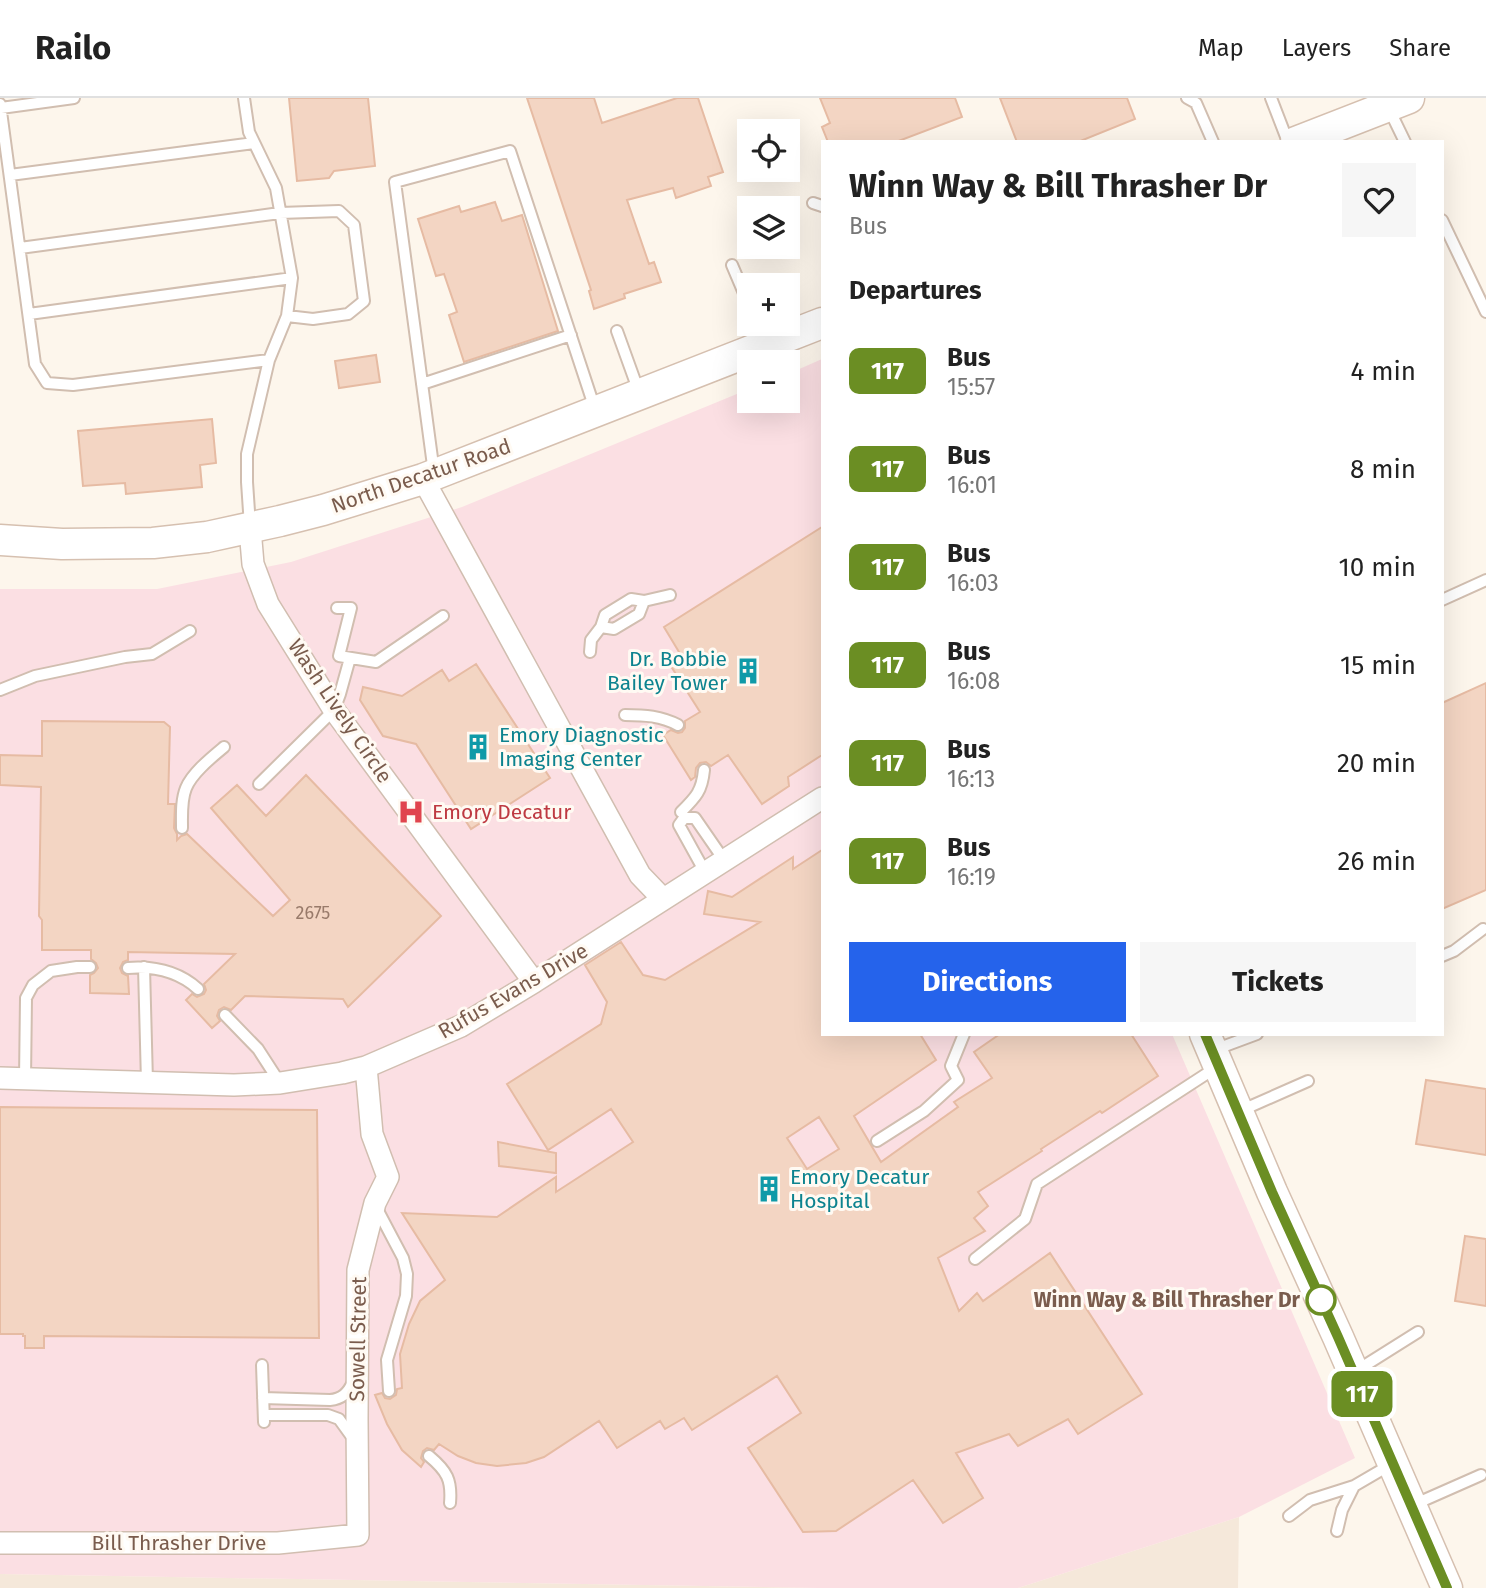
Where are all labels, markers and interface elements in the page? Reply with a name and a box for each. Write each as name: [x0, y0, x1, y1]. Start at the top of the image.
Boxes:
text: Railo: [35, 28, 111, 68]
text: Map: [1198, 34, 1244, 62]
text: Layers: [1282, 34, 1351, 62]
text: Share: [1389, 34, 1451, 62]
map controls: [737, 119, 800, 413]
button: locate: [737, 119, 800, 182]
button: heart: [1342, 163, 1416, 237]
text: Winn Way & Bill Thrasher Dr: [849, 166, 1267, 206]
button: layers: [737, 196, 800, 259]
text: Bus: [849, 212, 887, 240]
button: +: [737, 273, 800, 336]
text: Departures: [849, 275, 982, 306]
text: Bus: [947, 342, 990, 373]
button: −: [737, 350, 800, 413]
text: 4 min: [1350, 356, 1416, 387]
text: 117: [871, 357, 904, 385]
text: 15:57: [947, 373, 995, 401]
street label: North Decatur Road: [328, 433, 514, 519]
text: Bus: [947, 440, 990, 471]
text: 8 min: [1350, 454, 1416, 485]
text: 117: [871, 455, 904, 483]
text: 16:01: [947, 471, 997, 499]
text: Bus: [947, 538, 990, 569]
text: 10 min: [1338, 552, 1416, 583]
text: 117: [871, 553, 904, 581]
text: 16:03: [947, 569, 999, 597]
street label: Wash Lively Circle: [282, 634, 398, 788]
text: Bus: [947, 636, 990, 667]
place label: Dr. Bobbie Bailey Tower: [607, 646, 727, 696]
text: 15 min: [1340, 650, 1416, 681]
text: 117: [871, 651, 904, 679]
building icon: Dr. Bobbie Bailey Tower: [733, 656, 763, 686]
text: 16:08: [947, 667, 1000, 695]
place label: Emory Diagnostic Imaging Center: [499, 722, 664, 772]
building icon: Emory Diagnostic Imaging Center: [463, 732, 493, 762]
text: Bus: [947, 734, 990, 765]
text: 20 min: [1337, 748, 1416, 779]
text: 117: [871, 749, 904, 777]
text: 16:13: [947, 765, 995, 793]
hospital icon: Emory Decatur: [396, 797, 426, 827]
place label: Emory Decatur: [432, 799, 571, 825]
text: Bus: [947, 832, 990, 863]
text: 26 min: [1338, 846, 1416, 877]
text: 117: [871, 847, 904, 875]
text: 16:19: [947, 863, 996, 891]
house number: 2675: [296, 902, 330, 924]
street label: Rufus Evans Drive: [433, 938, 593, 1044]
button: Directions: [849, 942, 1126, 1022]
button: Tickets: [1140, 942, 1416, 1022]
place label: Emory Decatur Hospital: [790, 1164, 929, 1214]
building icon: Emory Decatur Hospital: [754, 1174, 784, 1204]
street label: Sowell Street: [344, 1276, 372, 1402]
marker: Winn Way & Bill Thrasher Dr: [1306, 1285, 1336, 1315]
place label: Winn Way & Bill Thrasher Dr: [1034, 1287, 1301, 1313]
line badge: 117: [1322, 1371, 1402, 1417]
text: 117: [1345, 1380, 1379, 1408]
street label: Bill Thrasher Drive: [92, 1530, 266, 1556]

